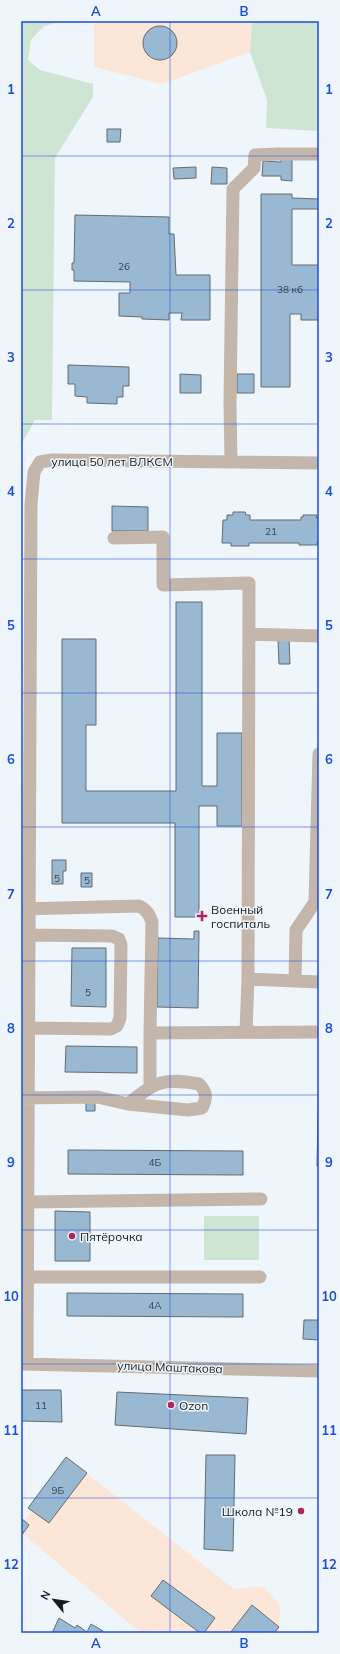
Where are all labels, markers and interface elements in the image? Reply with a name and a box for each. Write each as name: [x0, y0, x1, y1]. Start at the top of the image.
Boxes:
text: A: [91, 3, 101, 19]
text: B: [240, 3, 249, 19]
text: 1: [7, 81, 15, 97]
text: 1: [325, 81, 333, 97]
text: 2: [7, 215, 15, 231]
text: 2: [325, 215, 333, 231]
house number: 26: [118, 260, 130, 273]
house number: 38 к6: [277, 283, 303, 296]
text: 3: [7, 349, 15, 365]
text: 3: [325, 349, 333, 365]
street label: улица 50 лет ВЛКСМ: [51, 454, 173, 469]
text: 4: [7, 483, 15, 499]
text: 4: [325, 483, 333, 499]
house number: 21: [265, 525, 277, 538]
text: 5: [7, 617, 15, 633]
text: 5: [325, 617, 333, 633]
text: 6: [7, 751, 15, 767]
text: 6: [325, 751, 333, 767]
house number: 5: [54, 872, 60, 885]
house number: 5: [84, 874, 90, 887]
text: 7: [7, 886, 15, 902]
text: 7: [325, 886, 333, 902]
place label: Военный госпиталь: [211, 902, 270, 931]
marker: Военный госпиталь: [196, 910, 208, 922]
house number: 5: [85, 986, 91, 999]
text: 8: [7, 1020, 15, 1036]
text: 8: [325, 1020, 333, 1036]
text: 9: [7, 1154, 15, 1170]
text: 9: [325, 1154, 333, 1170]
house number: 4Б: [149, 1156, 162, 1169]
place label: Пятёрочка: [80, 1229, 143, 1244]
marker: Пятёрочка: [67, 1231, 77, 1241]
text: 10: [3, 1288, 19, 1304]
text: 10: [321, 1288, 337, 1304]
house number: 4А: [148, 1299, 162, 1312]
street label: улица Маштакова: [117, 1358, 223, 1376]
place label: Ozon: [179, 1398, 208, 1413]
house number: 11: [35, 1399, 47, 1412]
marker: Ozon: [166, 1400, 176, 1410]
text: 11: [3, 1422, 19, 1438]
text: 11: [321, 1422, 337, 1438]
house number: 9Б: [52, 1484, 65, 1497]
place label: Школа №19: [222, 1504, 293, 1519]
marker: Школа №19: [296, 1506, 306, 1516]
text: 12: [3, 1556, 19, 1572]
text: 12: [321, 1556, 337, 1572]
north arrow: [34, 1580, 74, 1620]
text: N: [37, 1588, 53, 1602]
text: A: [91, 1635, 101, 1651]
text: B: [240, 1635, 249, 1651]

